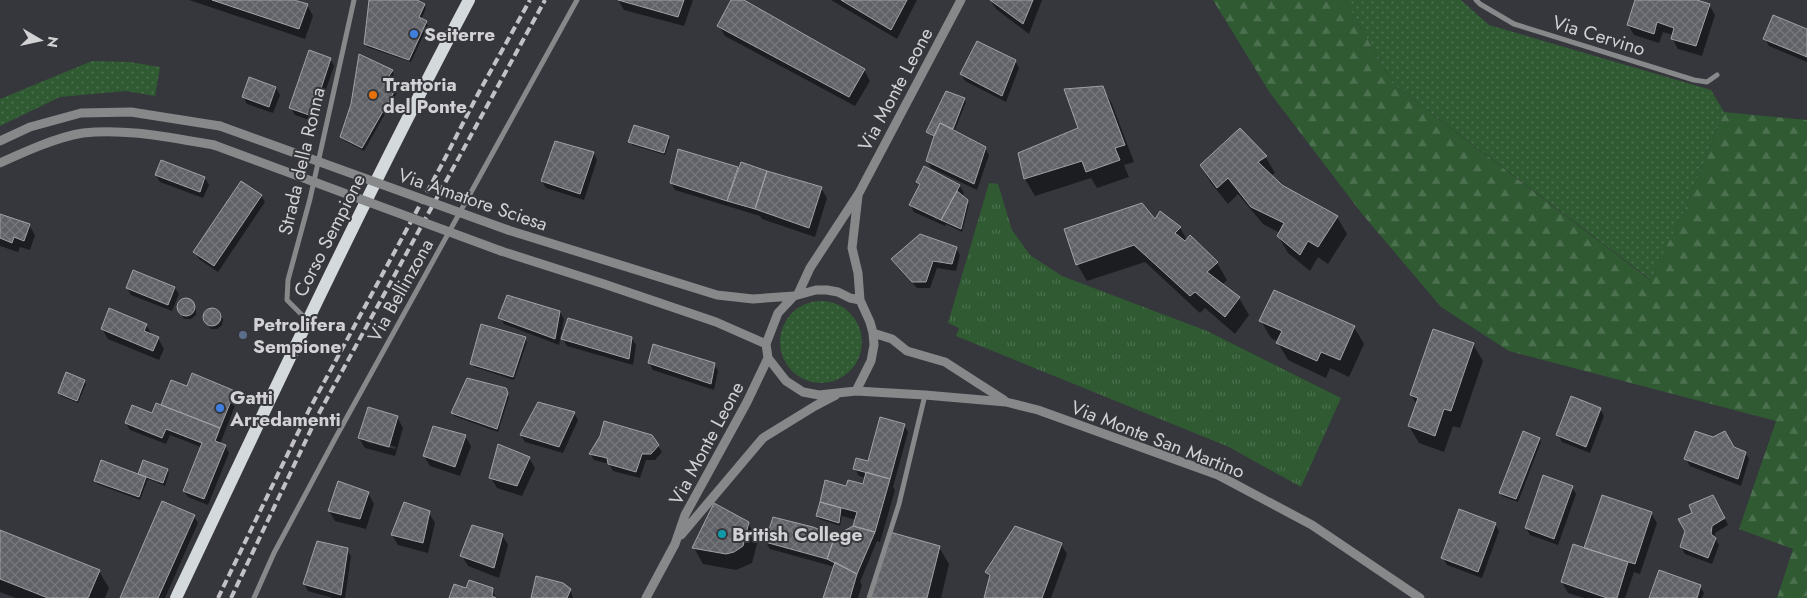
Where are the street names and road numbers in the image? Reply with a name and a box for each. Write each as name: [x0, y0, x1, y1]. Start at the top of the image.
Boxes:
street label: Via Cervino: [1549, 9, 1649, 62]
street label: Via Monte Leone: [851, 22, 940, 156]
street label: Strada della Ronna: [271, 85, 332, 238]
street label: Via Amatore Sciesa: [394, 161, 551, 238]
street label: Corso Sempione: [287, 169, 372, 301]
street label: Via Bellinzona: [361, 234, 440, 347]
street label: Via Monte Leone: [662, 376, 751, 510]
street label: Via Monte San Martino: [1067, 394, 1249, 485]

